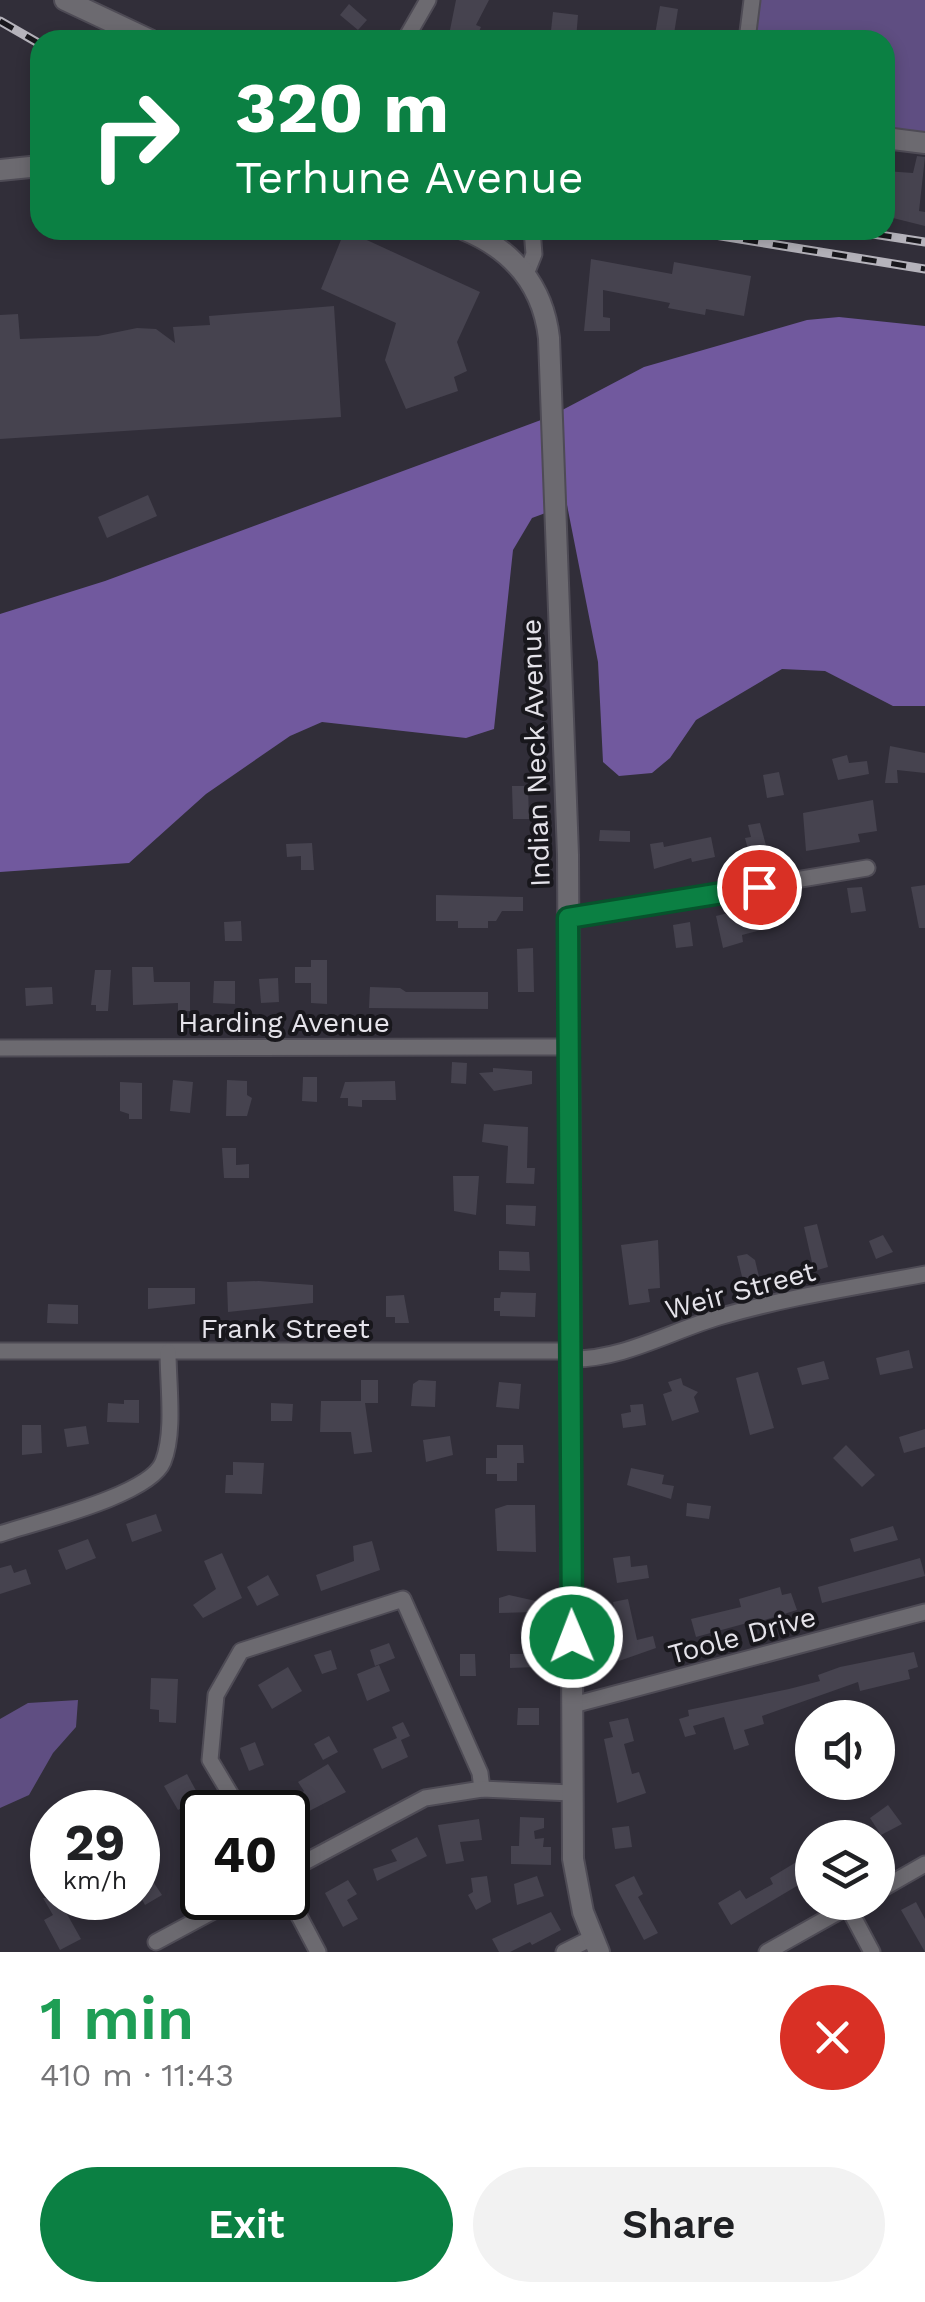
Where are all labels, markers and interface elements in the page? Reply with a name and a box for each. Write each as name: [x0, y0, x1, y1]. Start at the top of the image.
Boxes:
text: 320 m: [235, 67, 449, 149]
icon: right: [70, 70, 200, 200]
text: Terhune Avenue: [235, 151, 584, 204]
street label: Indian Neck Avenue: [514, 618, 557, 888]
pin: [717, 845, 802, 930]
icon: arrive: [732, 860, 787, 915]
street label: Harding Avenue: [178, 1006, 390, 1039]
street label: Weir Street: [661, 1255, 819, 1326]
street label: Frank Street: [200, 1312, 370, 1345]
position arrow: [520, 1585, 624, 1689]
street label: Toole Drive: [665, 1600, 819, 1671]
map controls: [795, 1700, 895, 1920]
button: sound: [795, 1700, 895, 1800]
speed limit sign: 40: [180, 1790, 310, 1920]
text: 29: [65, 1813, 125, 1872]
button: layers: [795, 1820, 895, 1920]
text: km/h: [63, 1866, 127, 1895]
text: 1 min: [40, 1983, 194, 2054]
button: close: [780, 1985, 885, 2090]
text: 410 m · 11:43: [40, 2056, 234, 2094]
button: Exit: [40, 2167, 453, 2282]
button: Share: [473, 2167, 885, 2282]

